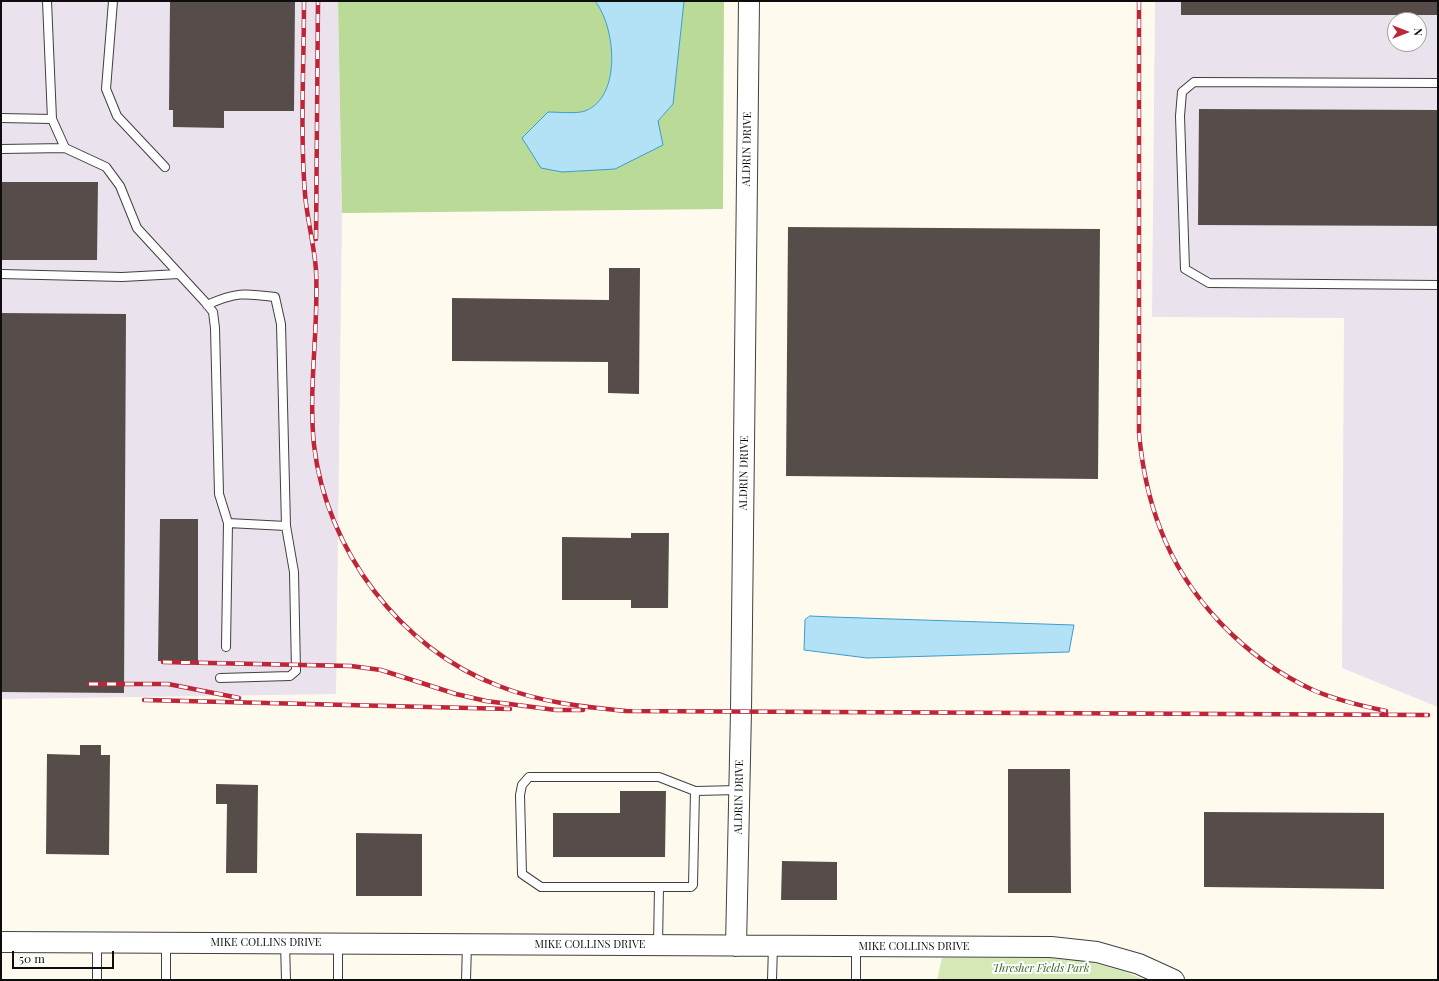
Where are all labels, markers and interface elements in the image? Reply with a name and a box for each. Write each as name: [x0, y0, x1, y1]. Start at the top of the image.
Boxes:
north arrow: [1387, 12, 1427, 52]
text: N: [1411, 28, 1426, 36]
street label: ALDRIN DRIVE: [740, 112, 754, 186]
street label: ALDRIN DRIVE: [737, 436, 751, 510]
street label: ALDRIN DRIVE: [732, 760, 746, 834]
street label: MIKE COLLINS DRIVE: [210, 936, 322, 950]
street label: MIKE COLLINS DRIVE: [534, 938, 646, 952]
street label: MIKE COLLINS DRIVE: [858, 940, 970, 954]
scale bar: [14, 943, 116, 969]
text: 50 m: [19, 950, 45, 966]
park label: Thresher Fields Park: [993, 962, 1089, 976]

